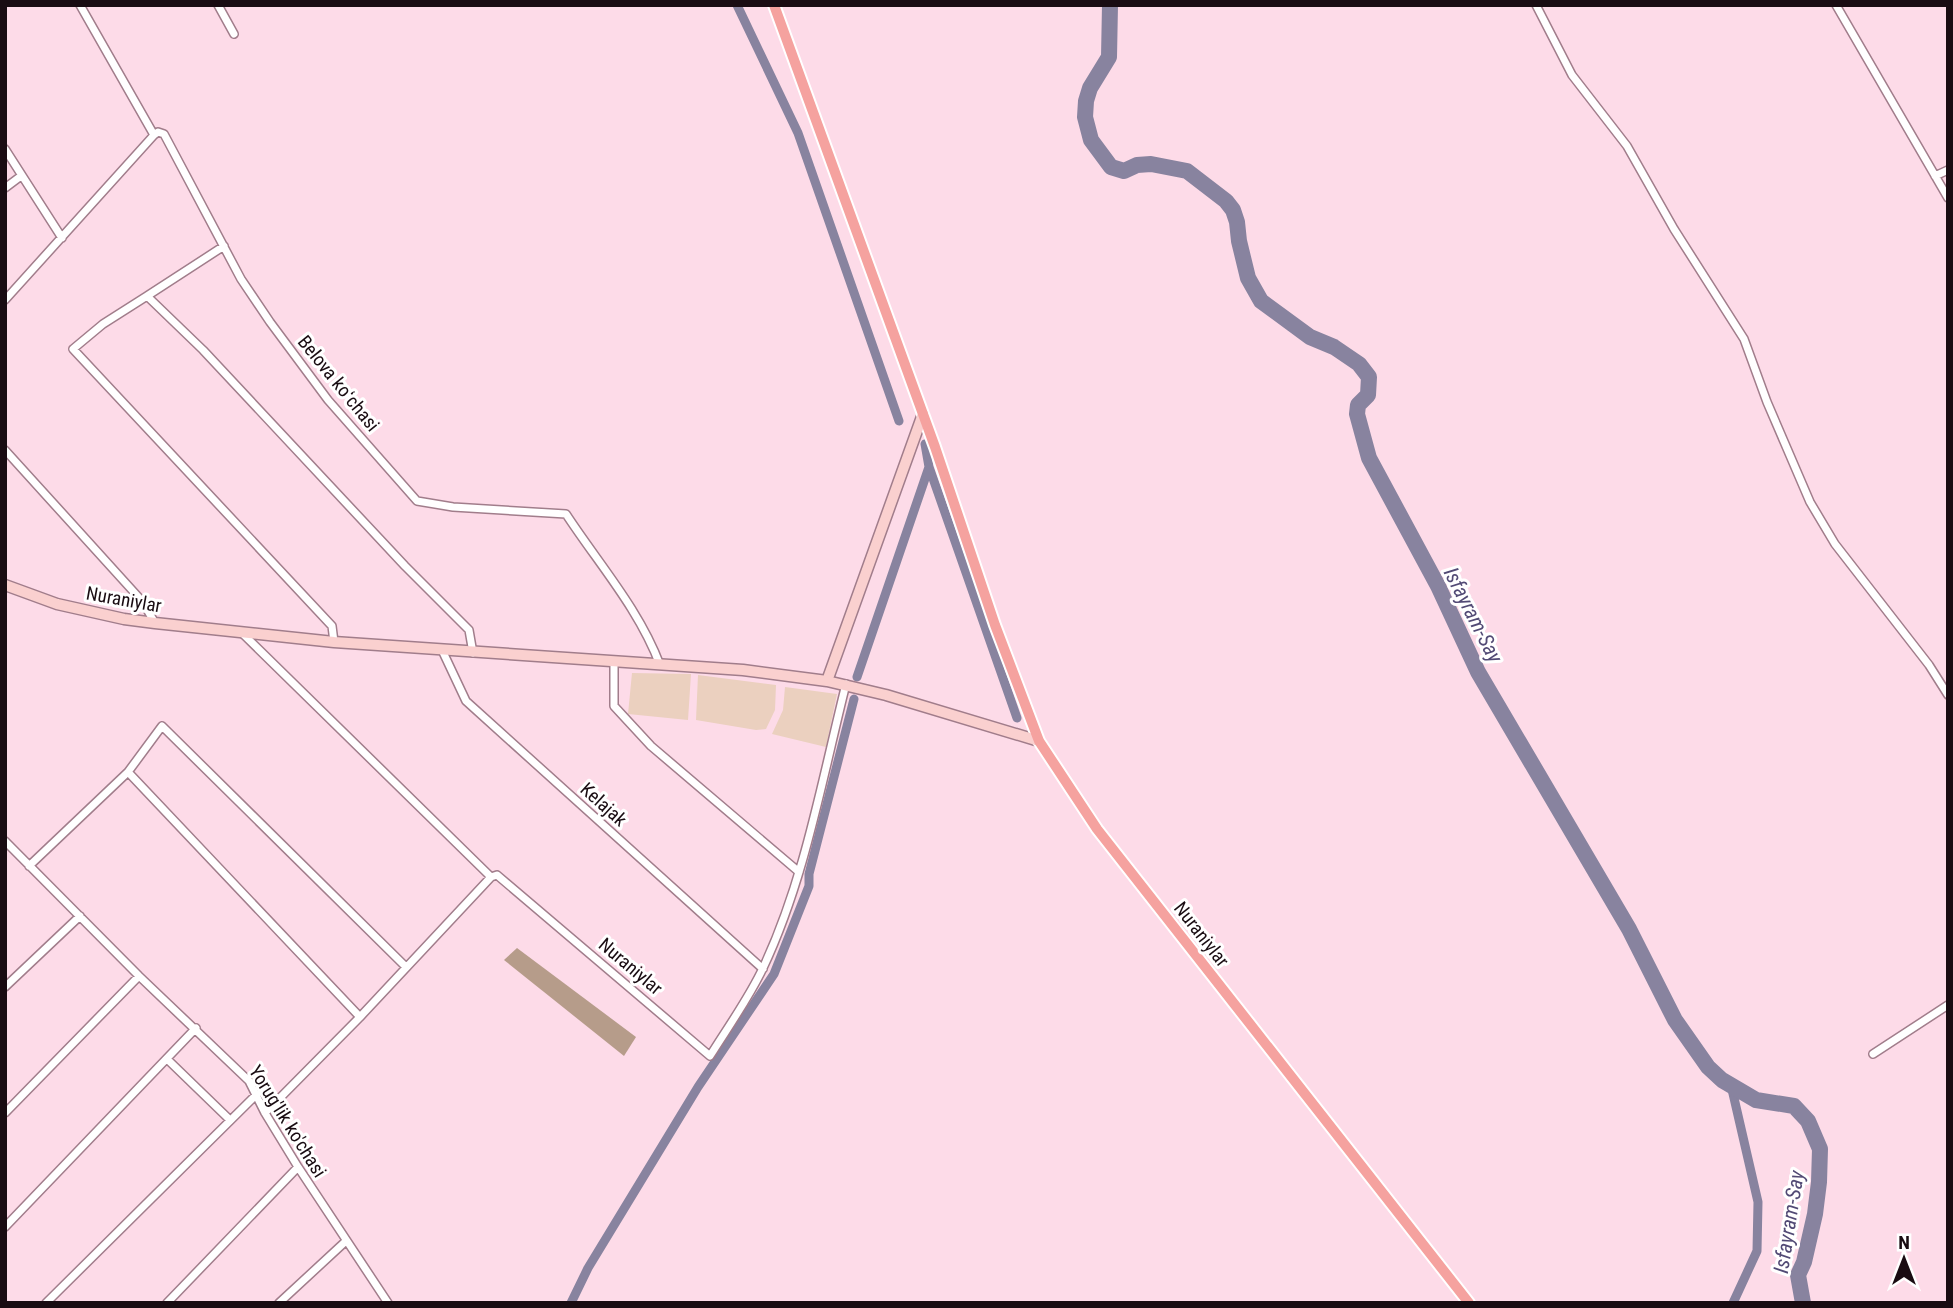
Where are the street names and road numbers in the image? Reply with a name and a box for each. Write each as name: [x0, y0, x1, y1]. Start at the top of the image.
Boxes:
street label: Belova koʻchasi: [293, 331, 384, 436]
street label: Nuraniylar: [84, 582, 164, 617]
street label: Kelajak: [576, 778, 632, 831]
street label: Nuraniylar: [1169, 897, 1234, 972]
street label: Nuraniylar: [594, 933, 667, 1000]
street label: Yorug'lik ko'chasi: [244, 1061, 331, 1182]

